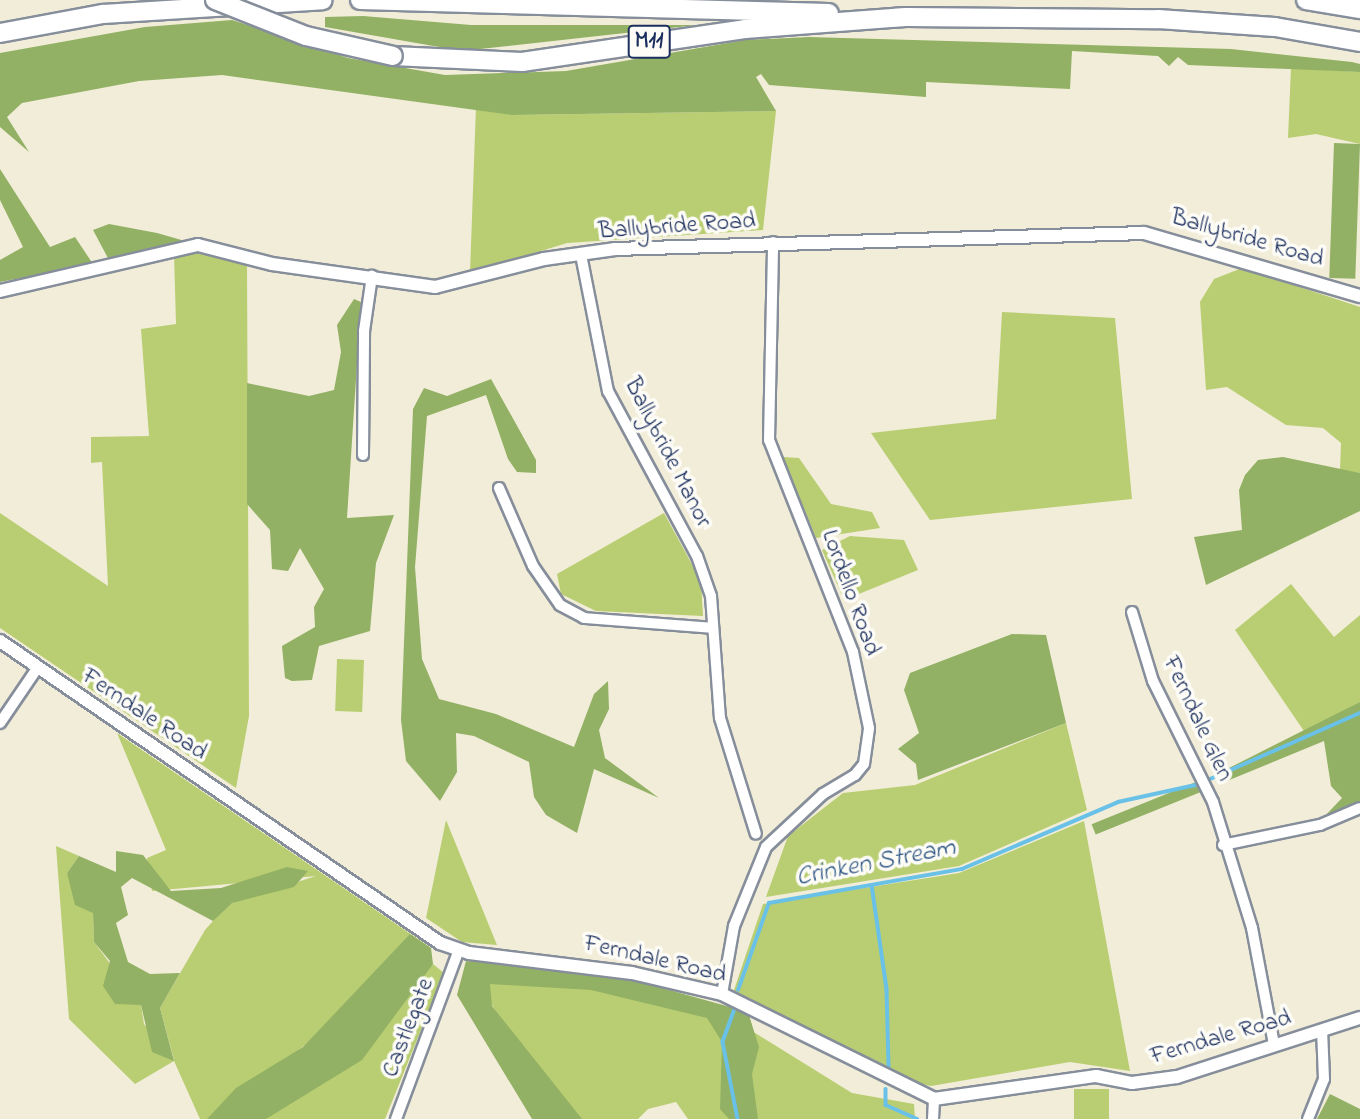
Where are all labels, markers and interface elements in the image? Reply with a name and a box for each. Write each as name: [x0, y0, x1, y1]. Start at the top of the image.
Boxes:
road number: M11: [626, 22, 672, 61]
street label: Ballybride Road: [1167, 203, 1327, 275]
street label: Ballybride Road: [597, 207, 757, 247]
street label: Ballybride Manor: [617, 373, 717, 533]
street label: Lordello Road: [814, 526, 886, 660]
street label: Ferndale Glen: [1156, 652, 1238, 786]
street label: Ferndale Road: [76, 663, 212, 767]
water label: Crinken Stream: [794, 833, 958, 895]
street label: Ferndale Road: [581, 930, 729, 990]
street label: Castlegate: [377, 974, 441, 1082]
street label: Ferndale Road: [1147, 1004, 1295, 1072]

